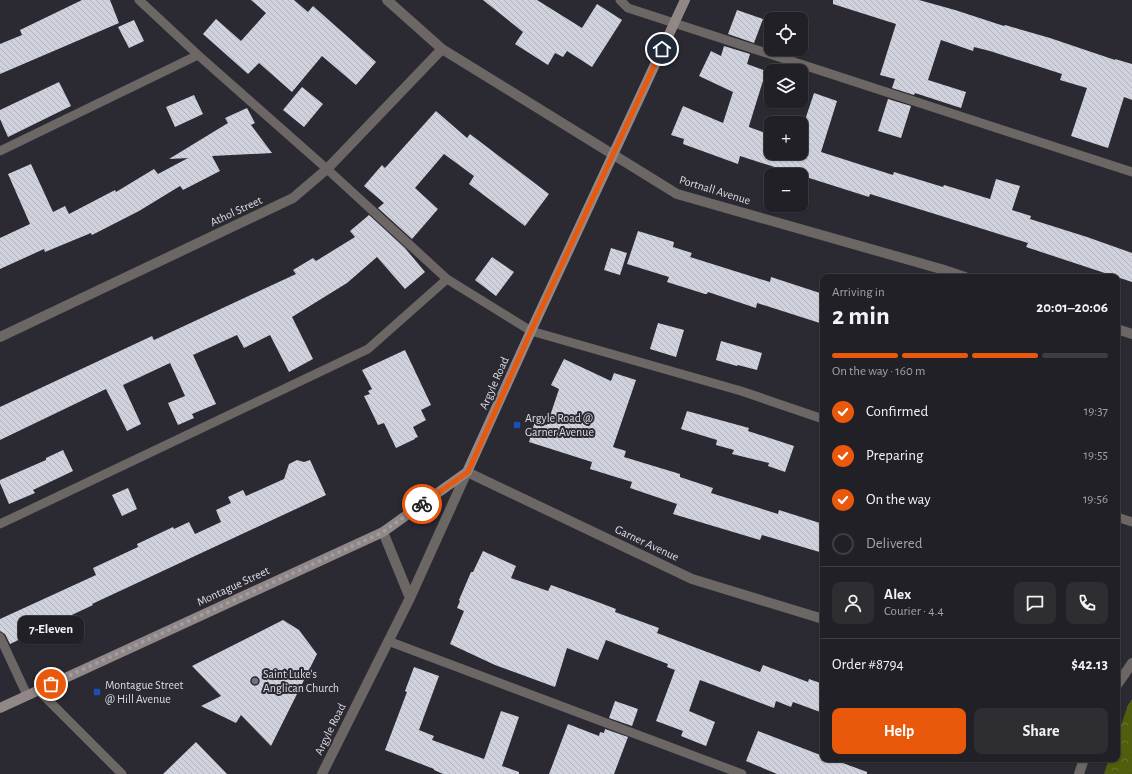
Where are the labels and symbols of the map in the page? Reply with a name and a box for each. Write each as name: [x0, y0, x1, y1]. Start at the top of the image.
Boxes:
pin: [645, 32, 679, 66]
street label: Portnall Avenue: [678, 173, 752, 207]
street label: Athol Street: [208, 194, 264, 228]
street label: Argyle Road: [477, 355, 512, 411]
place label: Argyle Road @ Garner Avenue: [525, 412, 594, 438]
marker: Argyle Road @ Garner Avenue: [512, 420, 522, 430]
courier: [402, 484, 442, 524]
street label: Garner Avenue: [613, 523, 681, 563]
street label: Montague Street: [195, 564, 271, 608]
callout: 7-Eleven: [18, 616, 84, 644]
pin: [34, 667, 68, 701]
place label: Saint Luke's Anglican Church: [263, 668, 339, 694]
marker: Saint Luke's Anglican Church: [250, 676, 260, 686]
place label: Montague Street @ Hill Avenue: [105, 679, 183, 705]
marker: Montague Street @ Hill Avenue: [92, 687, 102, 697]
street label: Argyle Road: [312, 701, 349, 757]

